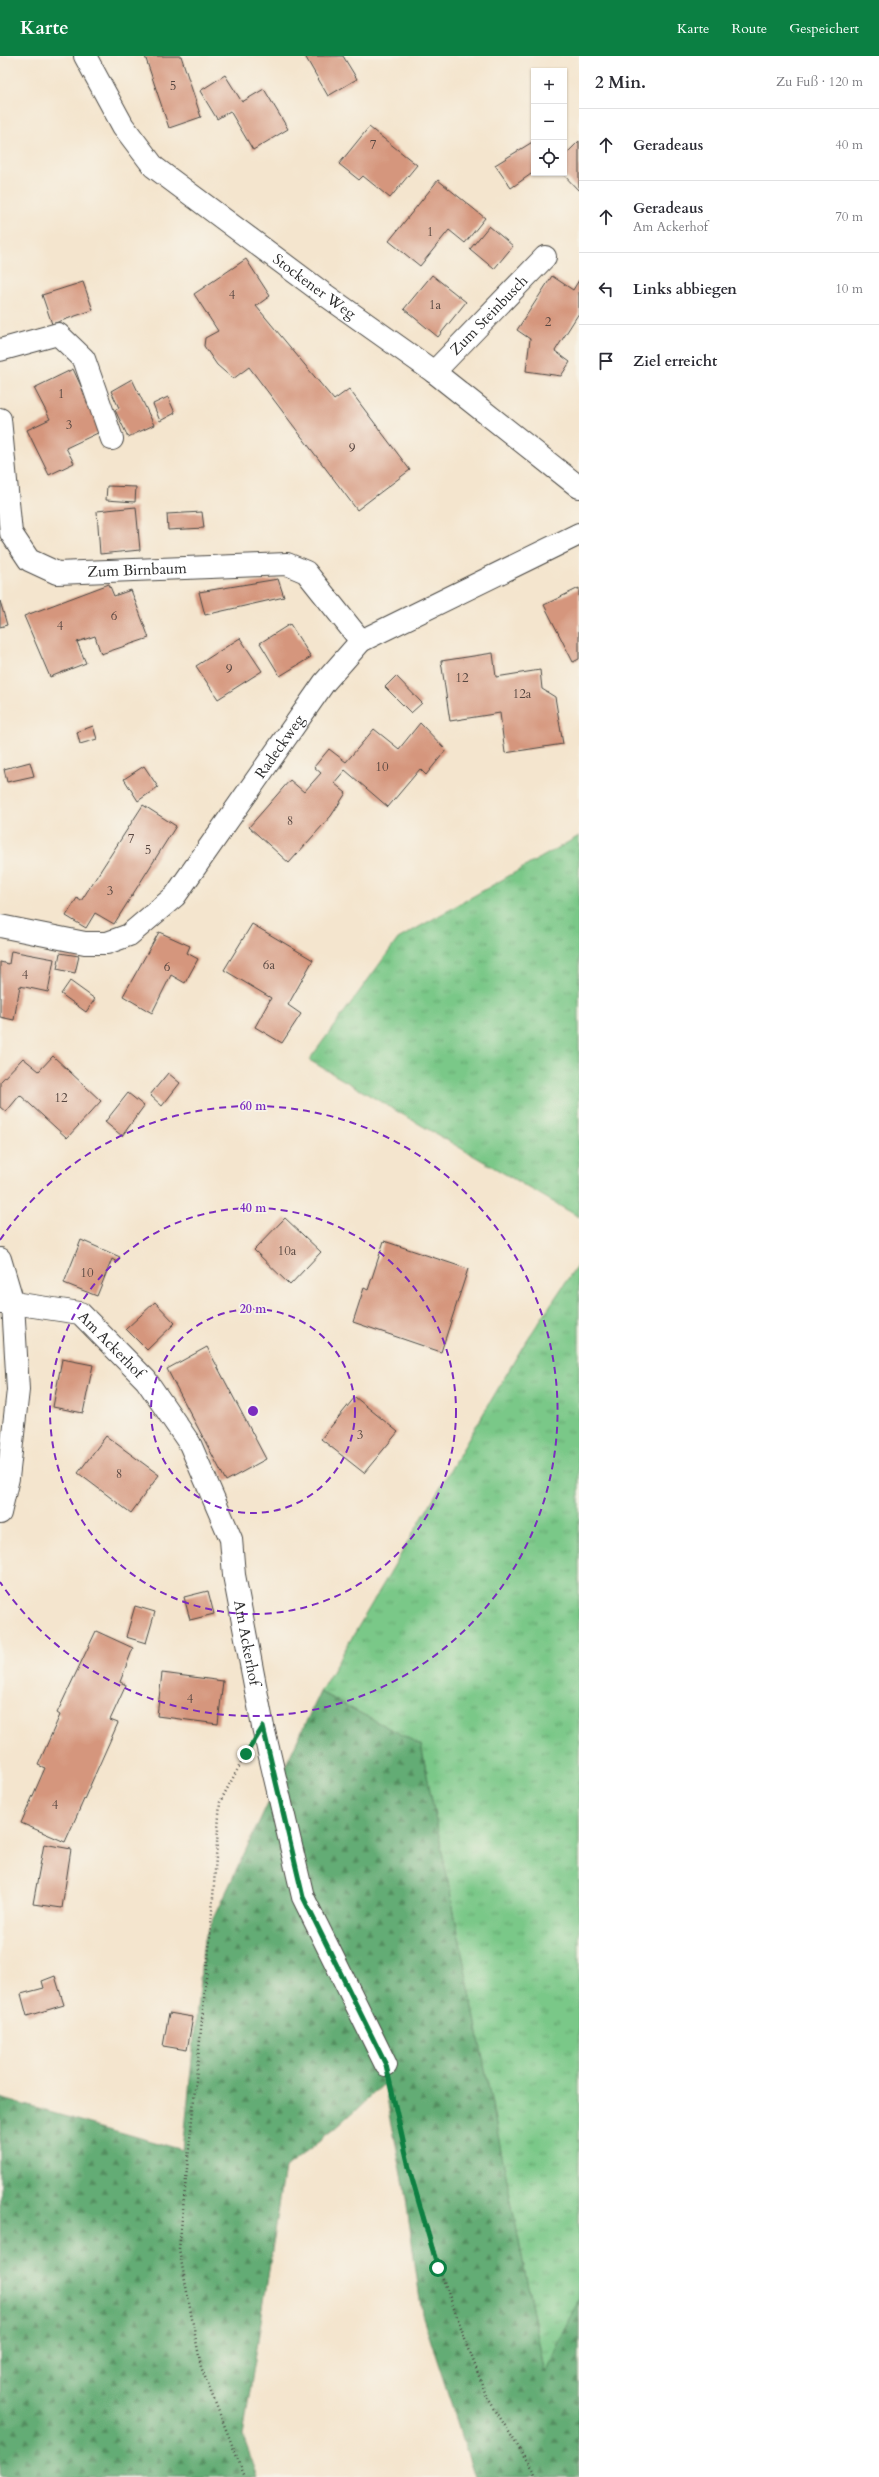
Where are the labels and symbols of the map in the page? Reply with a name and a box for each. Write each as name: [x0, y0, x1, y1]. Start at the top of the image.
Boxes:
house number: 5: [170, 77, 176, 95]
house number: 7: [370, 136, 377, 154]
house number: 1: [427, 223, 433, 241]
street label: Stockener Weg: [269, 249, 361, 324]
street label: Zum Steinbusch: [446, 270, 533, 359]
house number: 4: [229, 286, 236, 304]
house number: 1a: [429, 296, 442, 314]
house number: 2: [545, 313, 552, 331]
house number: 1: [58, 385, 64, 403]
house number: 3: [66, 416, 72, 434]
house number: 9: [349, 439, 356, 457]
street label: Zum Birnbaum: [87, 558, 188, 582]
house number: 6: [111, 607, 118, 625]
house number: 4: [57, 617, 64, 635]
house number: 9: [226, 660, 233, 678]
house number: 12: [455, 669, 469, 687]
house number: 12a: [513, 685, 532, 703]
street label: Radeckweg: [250, 710, 309, 782]
house number: 10: [375, 758, 389, 776]
house number: 8: [287, 812, 293, 830]
house number: 7: [128, 830, 135, 848]
house number: 5: [145, 841, 151, 859]
house number: 3: [107, 882, 113, 900]
house number: 6a: [263, 956, 276, 974]
house number: 6: [164, 958, 171, 976]
house number: 4: [22, 966, 29, 984]
house number: 12: [54, 1089, 68, 1107]
text: 60 m: [240, 1098, 267, 1114]
text: 40 m: [240, 1200, 267, 1216]
house number: 10a: [278, 1242, 297, 1260]
house number: 10: [80, 1264, 94, 1282]
text: 20 m: [240, 1301, 267, 1317]
street label: Am Ackerhof: [74, 1307, 150, 1384]
centre of rings: [246, 1404, 260, 1418]
house number: 3: [357, 1426, 363, 1444]
house number: 8: [116, 1465, 122, 1483]
street label: Am Ackerhof: [229, 1599, 265, 1689]
house number: 4: [187, 1690, 194, 1708]
route end: [237, 1745, 255, 1763]
house number: 4: [52, 1796, 59, 1814]
route start: [429, 2259, 447, 2277]

